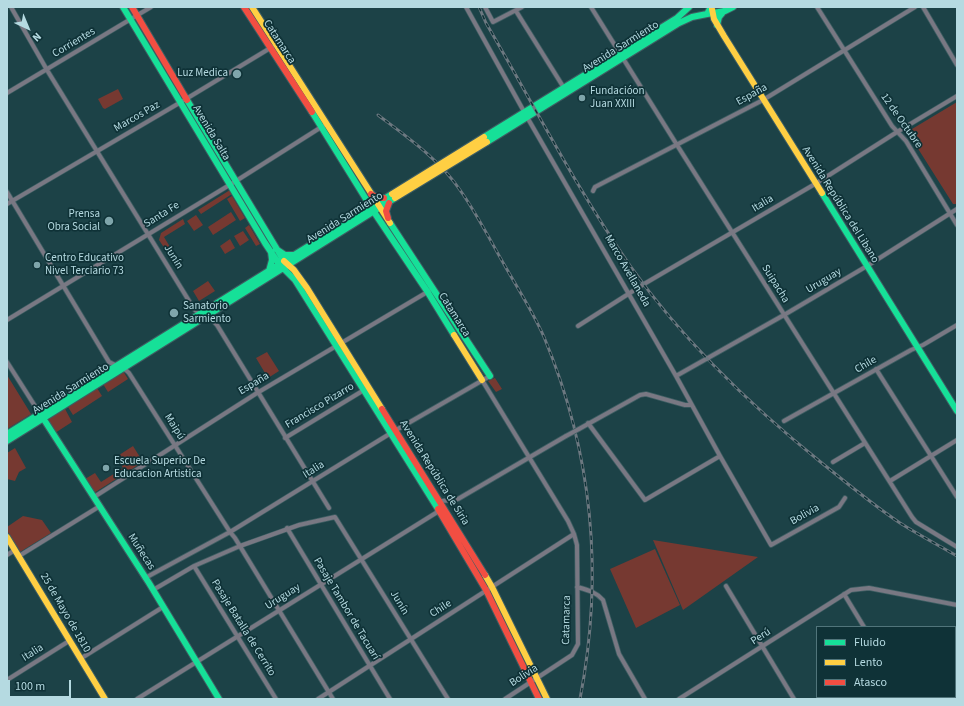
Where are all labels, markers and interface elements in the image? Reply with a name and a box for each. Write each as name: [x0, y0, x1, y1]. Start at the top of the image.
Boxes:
north arrow: [8, 8, 48, 48]
street label: Catamarca: [260, 18, 298, 66]
street label: Avenida Sarmiento: [581, 18, 661, 76]
street label: Corrientes: [50, 25, 98, 61]
text: N: [29, 29, 45, 45]
place label: Luz Medica: [177, 67, 228, 81]
marker: Luz Medica: [231, 68, 243, 80]
street label: España: [734, 81, 770, 109]
place label: Fundacióon Juan XXIII: [590, 85, 645, 111]
street label: 12 de Octubre: [877, 91, 925, 151]
marker: Fundacióon Juan XXIII: [577, 93, 587, 103]
street label: Marcos Paz: [112, 99, 162, 135]
street label: Avenida Salta: [189, 103, 233, 163]
street label: Avenida República del Libano: [799, 144, 881, 266]
street label: Avenida Sarmiento: [305, 189, 385, 247]
street label: Italia: [750, 192, 776, 216]
street label: Santa Fe: [142, 199, 182, 231]
place label: Prensa Obra Social: [47, 208, 100, 234]
marker: Prensa Obra Social: [103, 215, 115, 227]
street label: Marco Avellaneda: [601, 233, 653, 309]
street label: Junín: [161, 242, 185, 272]
place label: Centro Educativo Nivel Terciario 73: [45, 252, 124, 278]
marker: Centro Educativo Nivel Terciario 73: [32, 260, 42, 270]
street label: Suipacha: [758, 262, 792, 306]
street label: Uruguay: [804, 265, 844, 297]
street label: Catamarca: [435, 291, 473, 339]
place label: Sanatorio Sarmiento: [183, 300, 231, 326]
marker: Sanatorio Sarmiento: [168, 307, 180, 319]
street label: Chile: [853, 353, 879, 377]
street label: Avenida Sarmiento: [31, 360, 111, 418]
street label: España: [236, 370, 272, 398]
street label: Francisco Pizarro: [283, 380, 357, 432]
street label: Maipú: [161, 411, 187, 443]
street label: Avenida República de Siria: [396, 418, 472, 528]
place label: Escuela Superior De Educacion Artistica: [114, 455, 206, 481]
street label: Italia: [301, 458, 327, 482]
marker: Escuela Superior De Educacion Artistica: [101, 463, 111, 473]
street label: Bolivia: [788, 502, 822, 528]
street label: Muñecas: [124, 531, 158, 573]
street label: Pasaje Tambor de Tacuarí: [310, 555, 382, 663]
street label: 25 de Mayo de 1810: [37, 571, 93, 655]
street label: Pasaje Batalla de Cerrito: [208, 577, 278, 679]
street label: Uruguay: [263, 581, 303, 613]
street label: Junín: [387, 588, 411, 618]
street label: Catamarca: [560, 595, 574, 645]
street label: Chile: [428, 597, 454, 621]
street label: Perú: [749, 626, 773, 648]
legend: [816, 626, 956, 698]
text: Fluido: [854, 634, 886, 651]
street label: Italia: [20, 641, 46, 665]
text: Lento: [854, 654, 883, 671]
street label: Bolivia: [507, 662, 541, 690]
scale bar: [10, 672, 73, 698]
text: Atasco: [854, 674, 887, 691]
text: 100 m: [15, 678, 45, 695]

